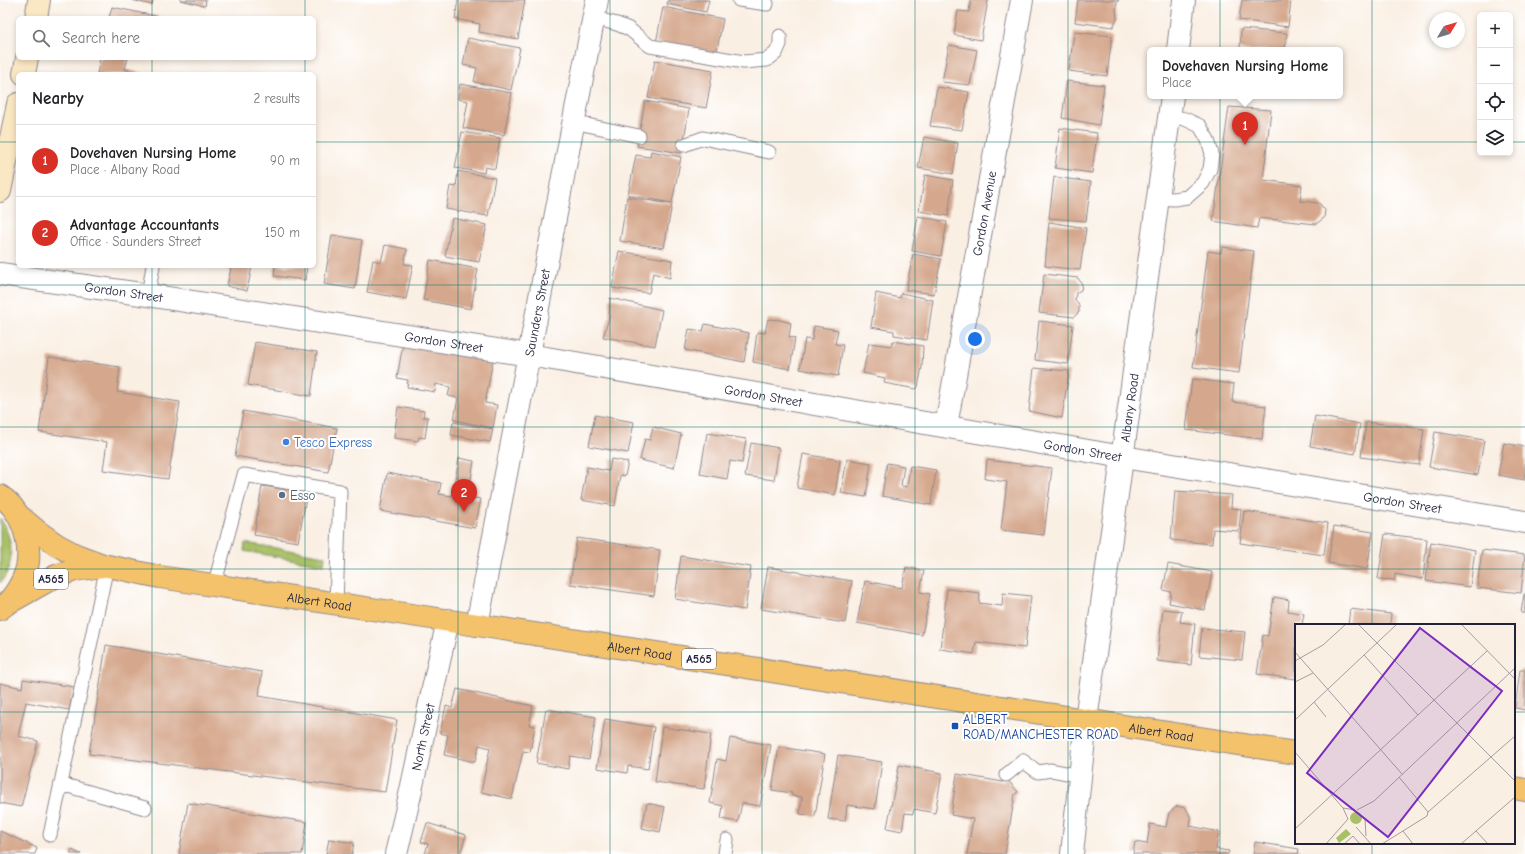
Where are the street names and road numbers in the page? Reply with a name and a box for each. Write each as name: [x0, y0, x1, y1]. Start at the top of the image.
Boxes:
street label: Gordon Avenue: [969, 169, 999, 257]
street label: Saunders Street: [521, 266, 553, 358]
street label: Gordon Street: [84, 279, 165, 305]
street label: Gordon Street: [404, 328, 485, 355]
street label: Albany Road: [1117, 372, 1141, 443]
street label: Gordon Street: [723, 381, 805, 410]
street label: Gordon Street: [1043, 436, 1124, 464]
street label: Gordon Street: [1362, 488, 1444, 516]
road number: A565: [34, 569, 68, 589]
street label: Albert Road: [286, 589, 353, 613]
street label: Albert Road: [606, 638, 673, 663]
road number: A565: [682, 649, 716, 669]
street label: North Street: [408, 701, 437, 772]
street label: Albert Road: [1128, 720, 1195, 744]

